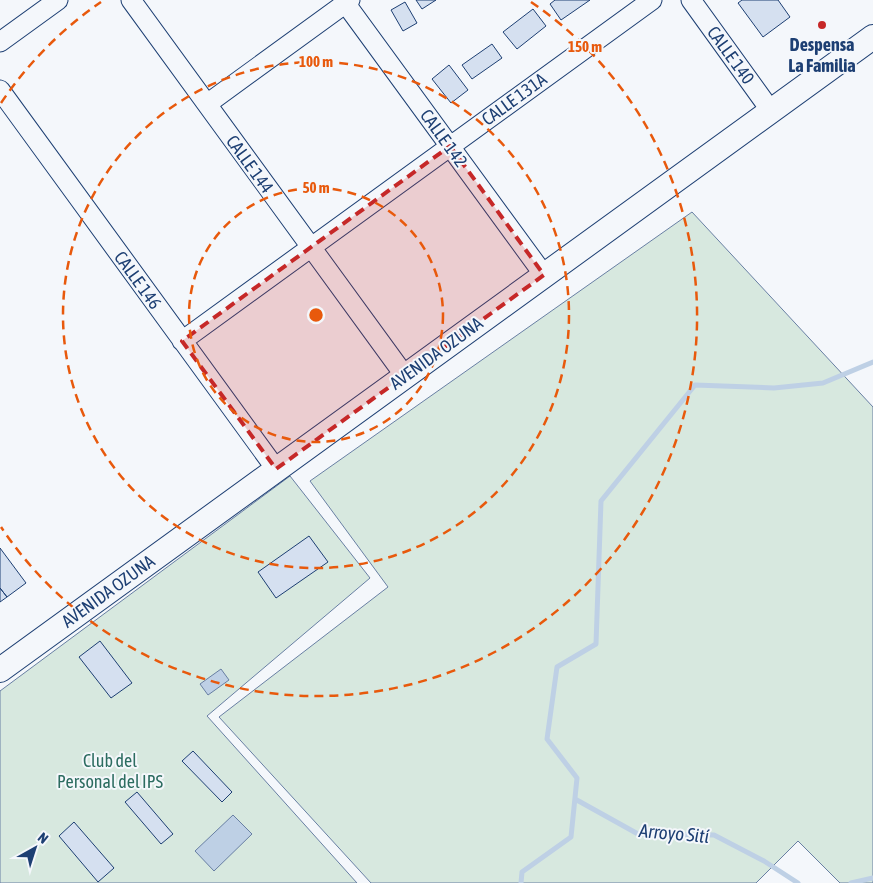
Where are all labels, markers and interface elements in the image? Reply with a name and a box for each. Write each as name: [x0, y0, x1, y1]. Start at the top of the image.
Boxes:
marker: Despensa La Familia: [816, 19, 828, 31]
street label: CALLE 140: [703, 22, 759, 88]
place label: Despensa La Familia: [788, 34, 856, 76]
text: 150 m: [568, 38, 602, 55]
text: 100 m: [299, 53, 333, 70]
street label: CALLE 131A: [477, 68, 551, 130]
street label: CALLE 142: [416, 105, 472, 171]
street label: CALLE 144: [222, 131, 278, 197]
text: 50 m: [303, 179, 330, 196]
street label: CALLE 146: [110, 247, 166, 313]
centre of rings: [307, 306, 325, 324]
street label: AVENIDA OZUNA: [385, 312, 487, 394]
street label: AVENIDA OZUNA: [57, 550, 159, 632]
park label: Club del Personal del IPS: [57, 750, 164, 792]
water label: Arroyo Sití: [637, 819, 710, 847]
north arrow: [10, 823, 60, 873]
text: N: [35, 829, 51, 847]

